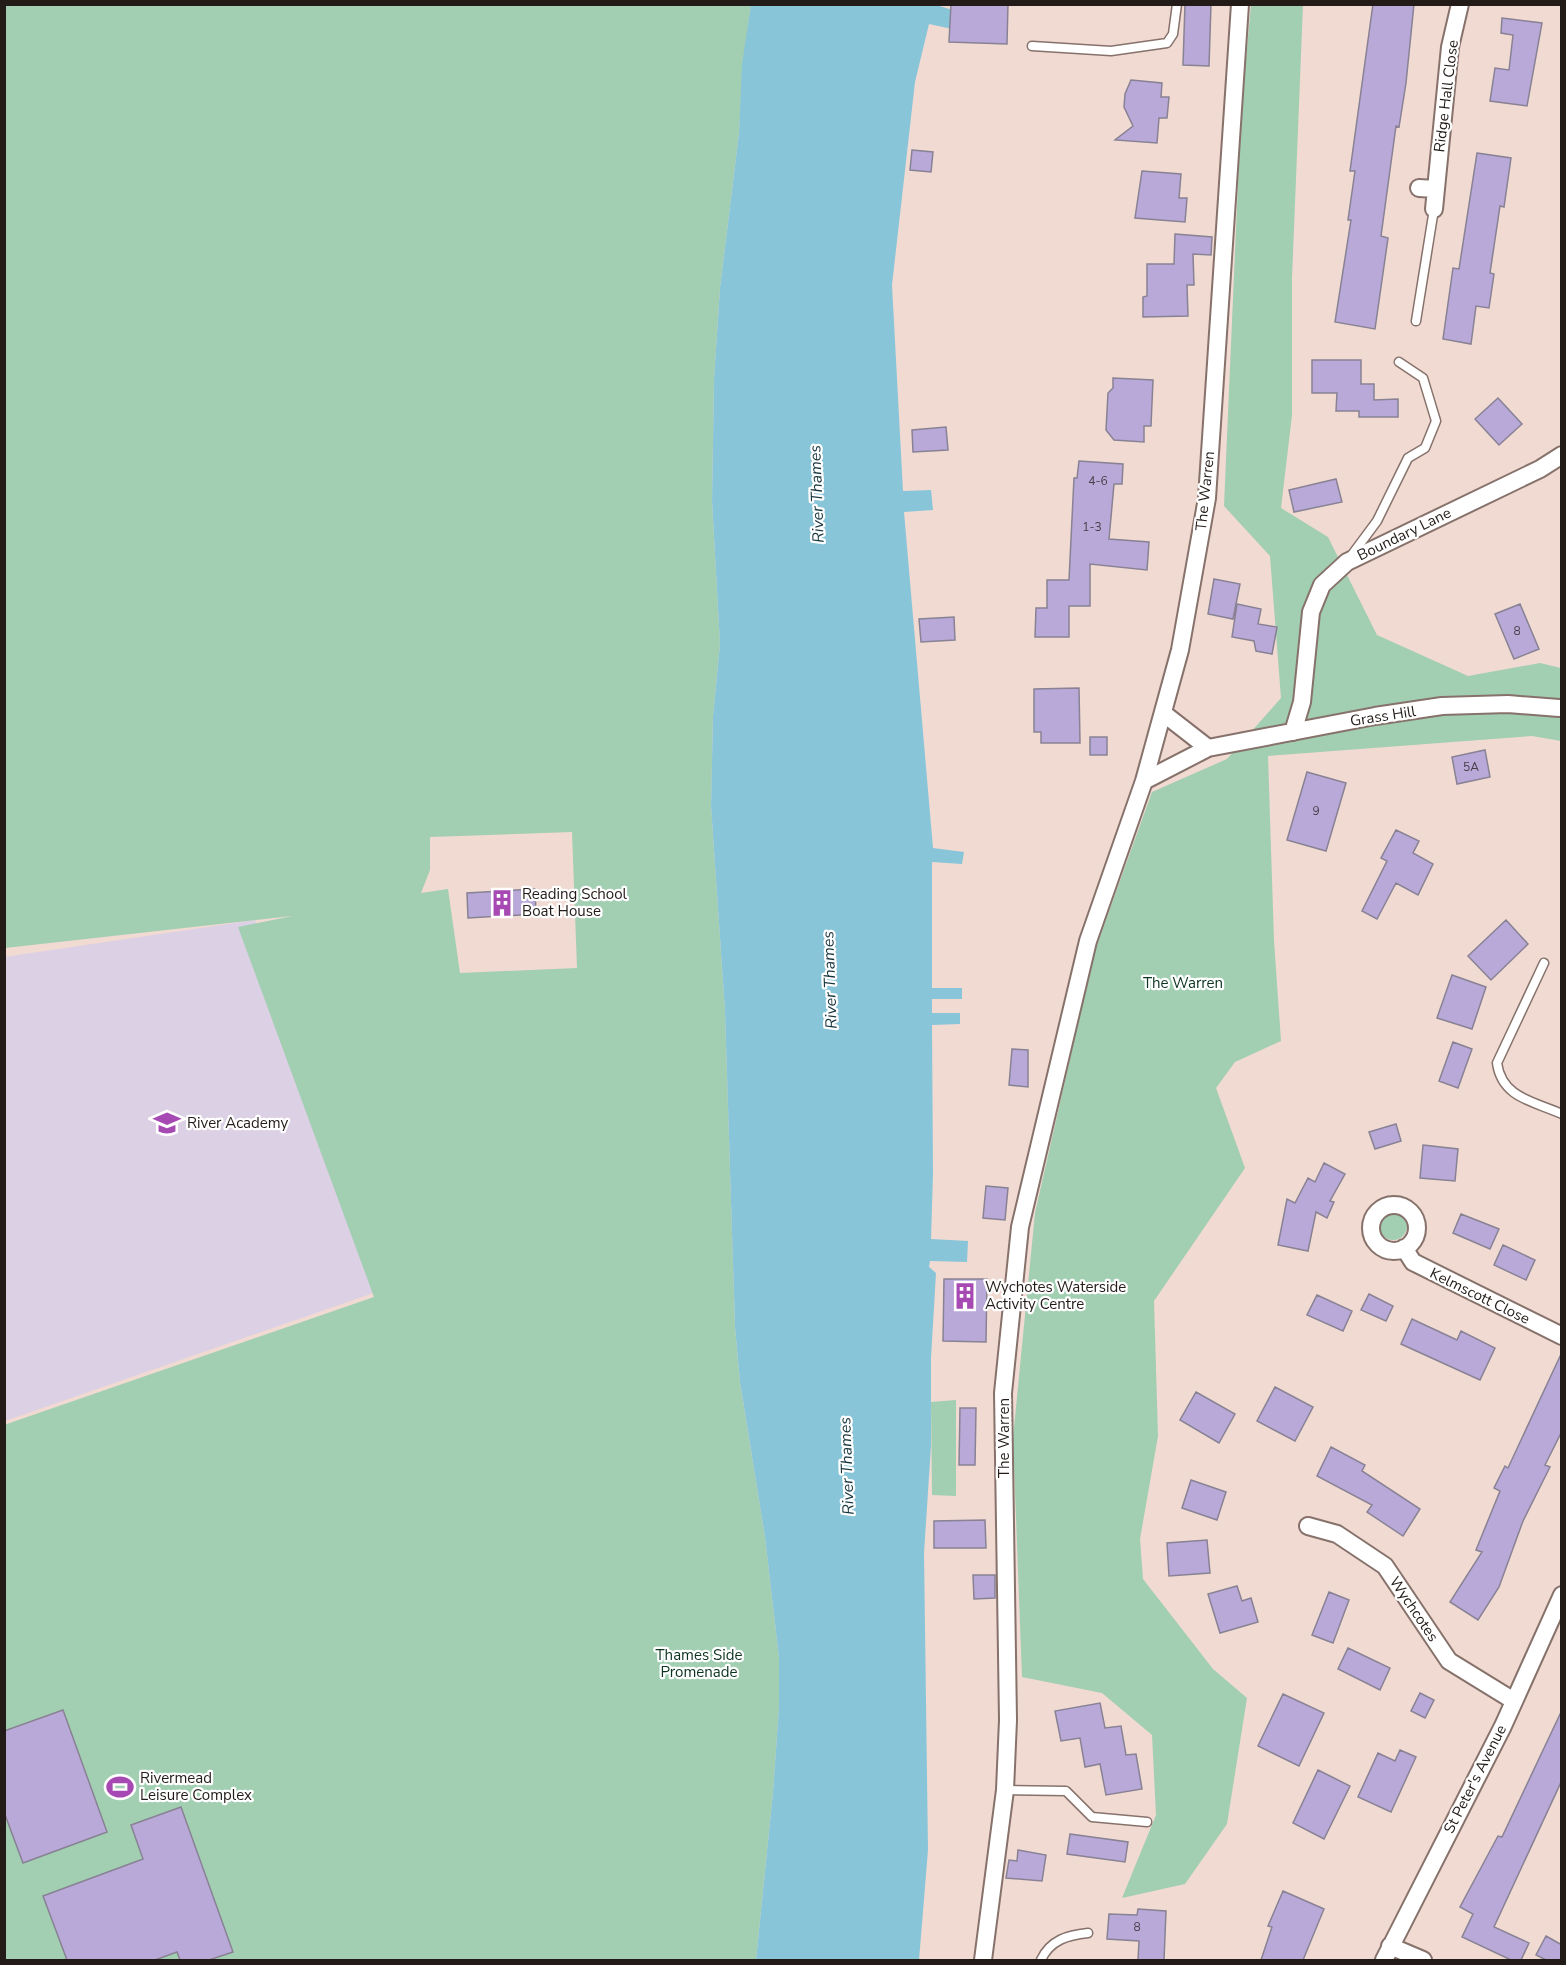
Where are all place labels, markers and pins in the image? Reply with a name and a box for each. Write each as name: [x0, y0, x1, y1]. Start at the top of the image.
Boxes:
place label: Reading School Boat House: [522, 884, 628, 921]
building icon: Reading School Boat House: [487, 888, 517, 918]
school or university icon: River Academy: [152, 1108, 182, 1138]
place label: River Academy: [187, 1113, 289, 1133]
place label: Wychotes Waterside Activity Centre: [985, 1277, 1126, 1314]
building icon: Wychotes Waterside Activity Centre: [950, 1281, 980, 1311]
place label: Rivermead Leisure Complex: [140, 1768, 252, 1805]
sports icon: Rivermead Leisure Complex: [105, 1772, 135, 1802]

